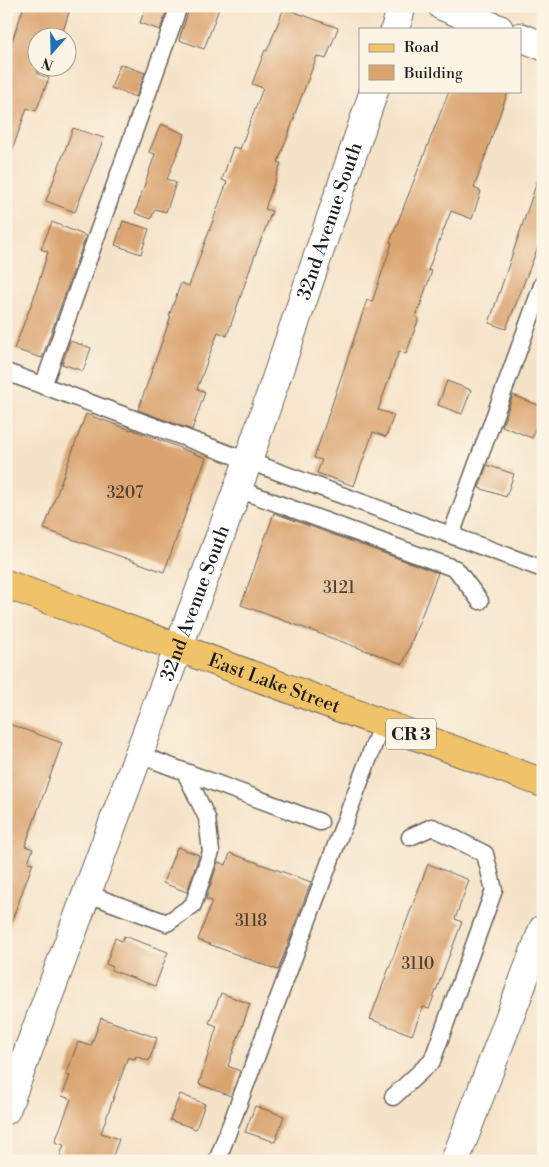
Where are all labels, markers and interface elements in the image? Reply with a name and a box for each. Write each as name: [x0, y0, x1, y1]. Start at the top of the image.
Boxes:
north arrow: [28, 28, 78, 78]
legend: [359, 28, 522, 92]
text: Road: [404, 38, 439, 57]
text: N: [40, 53, 56, 74]
text: Building: [403, 64, 463, 83]
street label: 32nd Avenue South: [292, 139, 368, 303]
house number: 3207: [107, 483, 143, 503]
street label: 32nd Avenue South: [155, 522, 235, 684]
house number: 3121: [323, 578, 355, 598]
street label: East Lake Street: [205, 648, 344, 719]
road number: CR 3: [386, 719, 436, 750]
house number: 3118: [235, 911, 267, 931]
house number: 3110: [402, 954, 434, 974]

